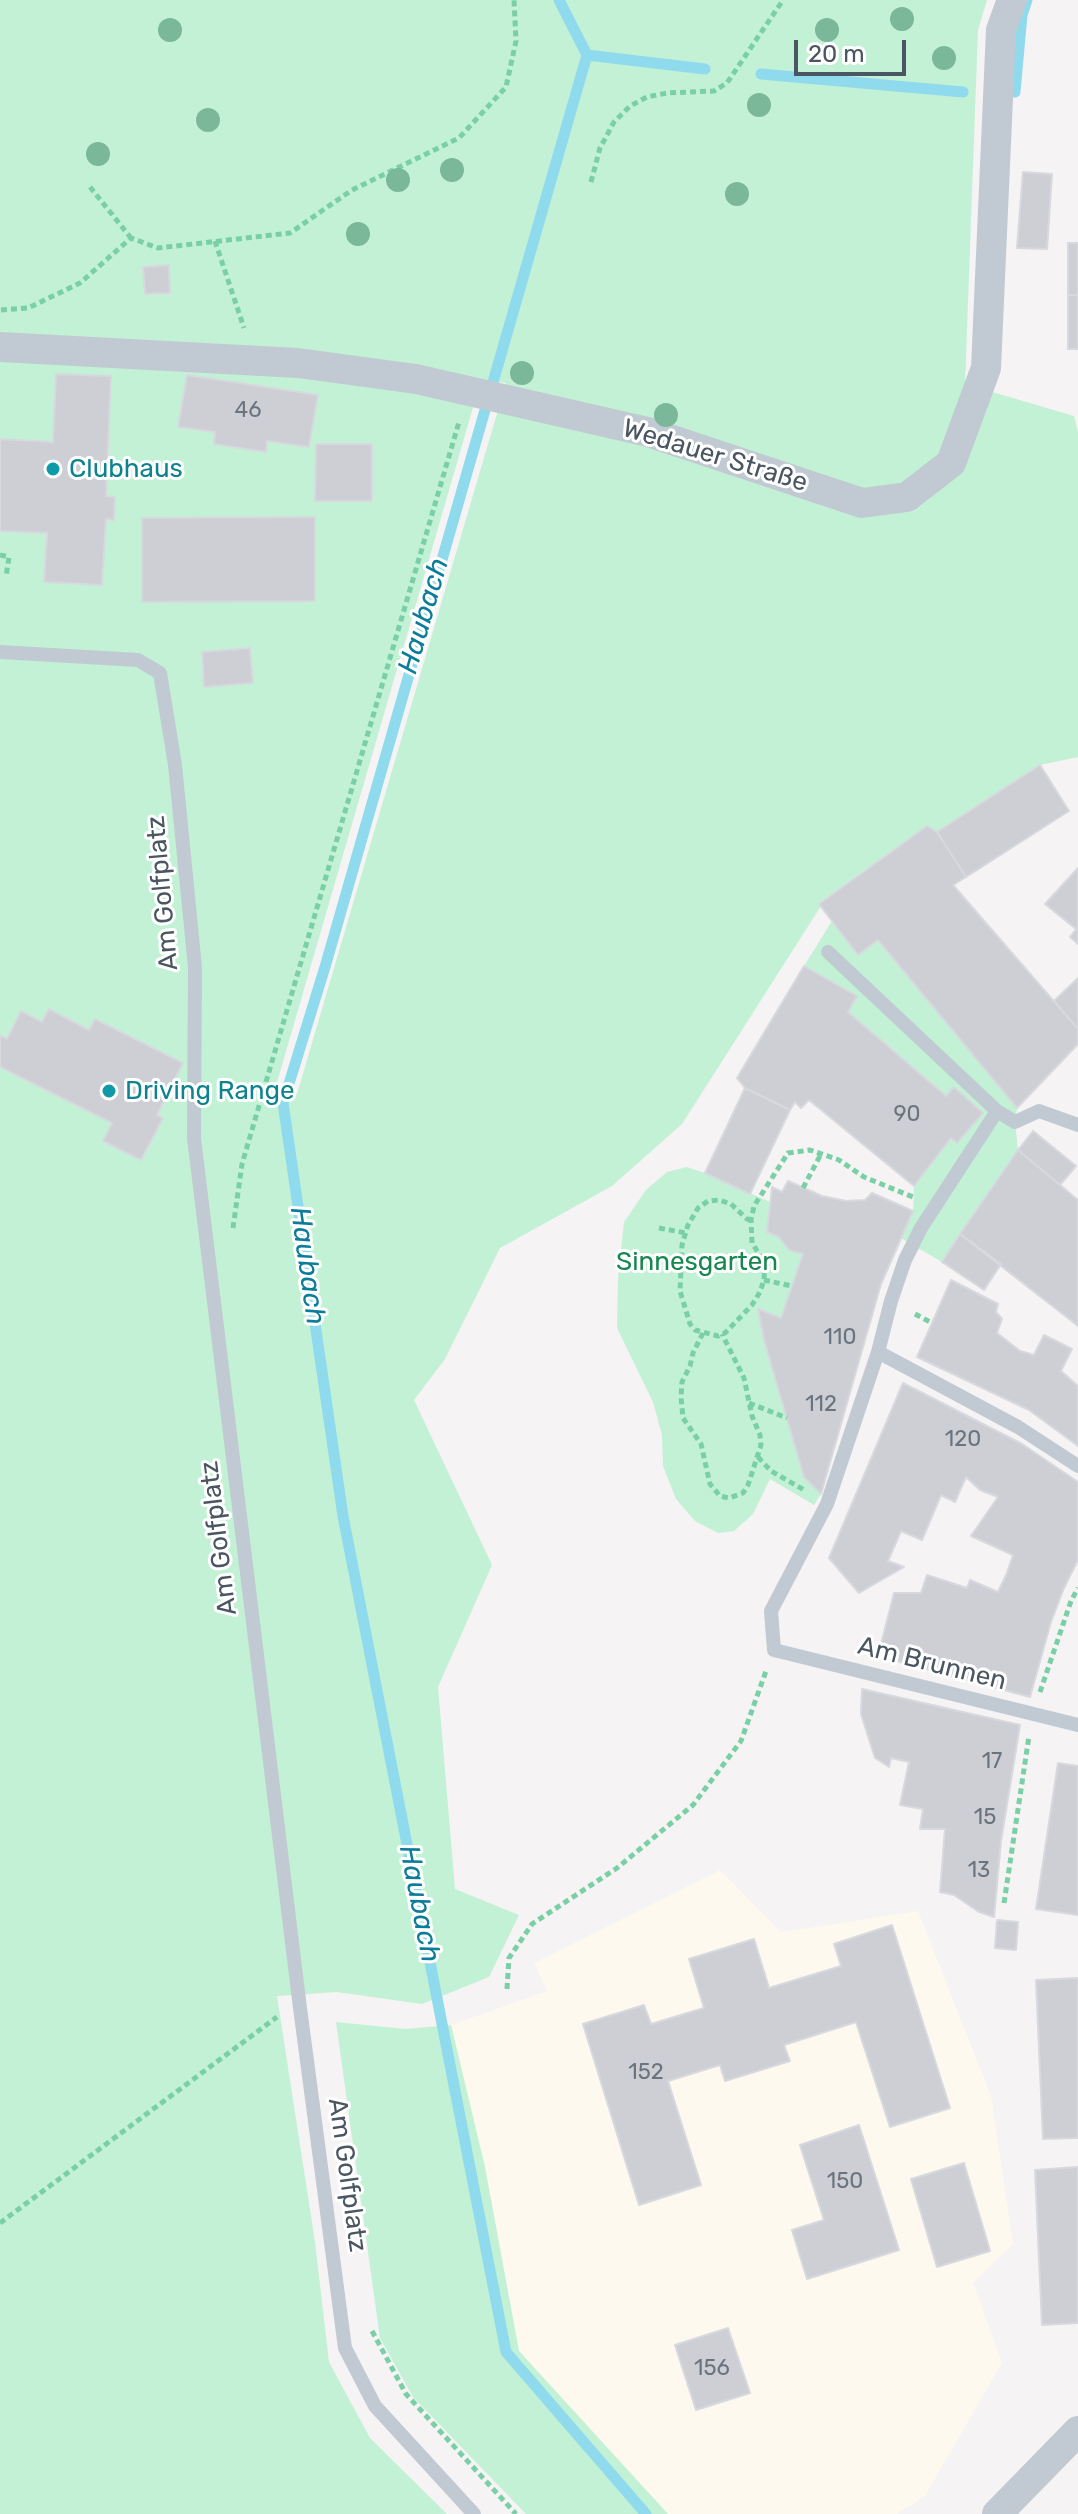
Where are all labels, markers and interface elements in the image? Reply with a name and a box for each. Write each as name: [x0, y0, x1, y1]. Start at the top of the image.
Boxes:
scale bar: [798, 24, 910, 74]
text: 20 m: [808, 40, 865, 68]
house number: 46: [235, 398, 261, 424]
street label: Wedauer Straße: [619, 413, 811, 499]
place label: Clubhaus: [69, 453, 183, 485]
marker: Clubhaus: [44, 460, 62, 478]
water label: Haubach: [391, 554, 457, 678]
street label: Am Golfplatz: [141, 814, 185, 972]
place label: Driving Range: [125, 1075, 295, 1107]
marker: Driving Range: [100, 1082, 118, 1100]
house number: 90: [893, 1102, 921, 1128]
water label: Haubach: [282, 1205, 332, 1327]
park label: Sinnesgarten: [616, 1246, 778, 1278]
house number: 110: [824, 1325, 856, 1351]
house number: 112: [805, 1392, 837, 1418]
house number: 120: [945, 1427, 981, 1453]
street label: Am Golfplatz: [194, 1459, 244, 1617]
street label: Am Brunnen: [855, 1631, 1009, 1697]
house number: 17: [982, 1749, 1002, 1775]
house number: 15: [974, 1805, 996, 1831]
water label: Haubach: [391, 1842, 447, 1966]
house number: 13: [968, 1858, 990, 1884]
house number: 152: [628, 2060, 664, 2086]
street label: Am Golfplatz: [321, 2096, 373, 2254]
house number: 150: [827, 2169, 863, 2195]
house number: 156: [694, 2356, 730, 2382]

